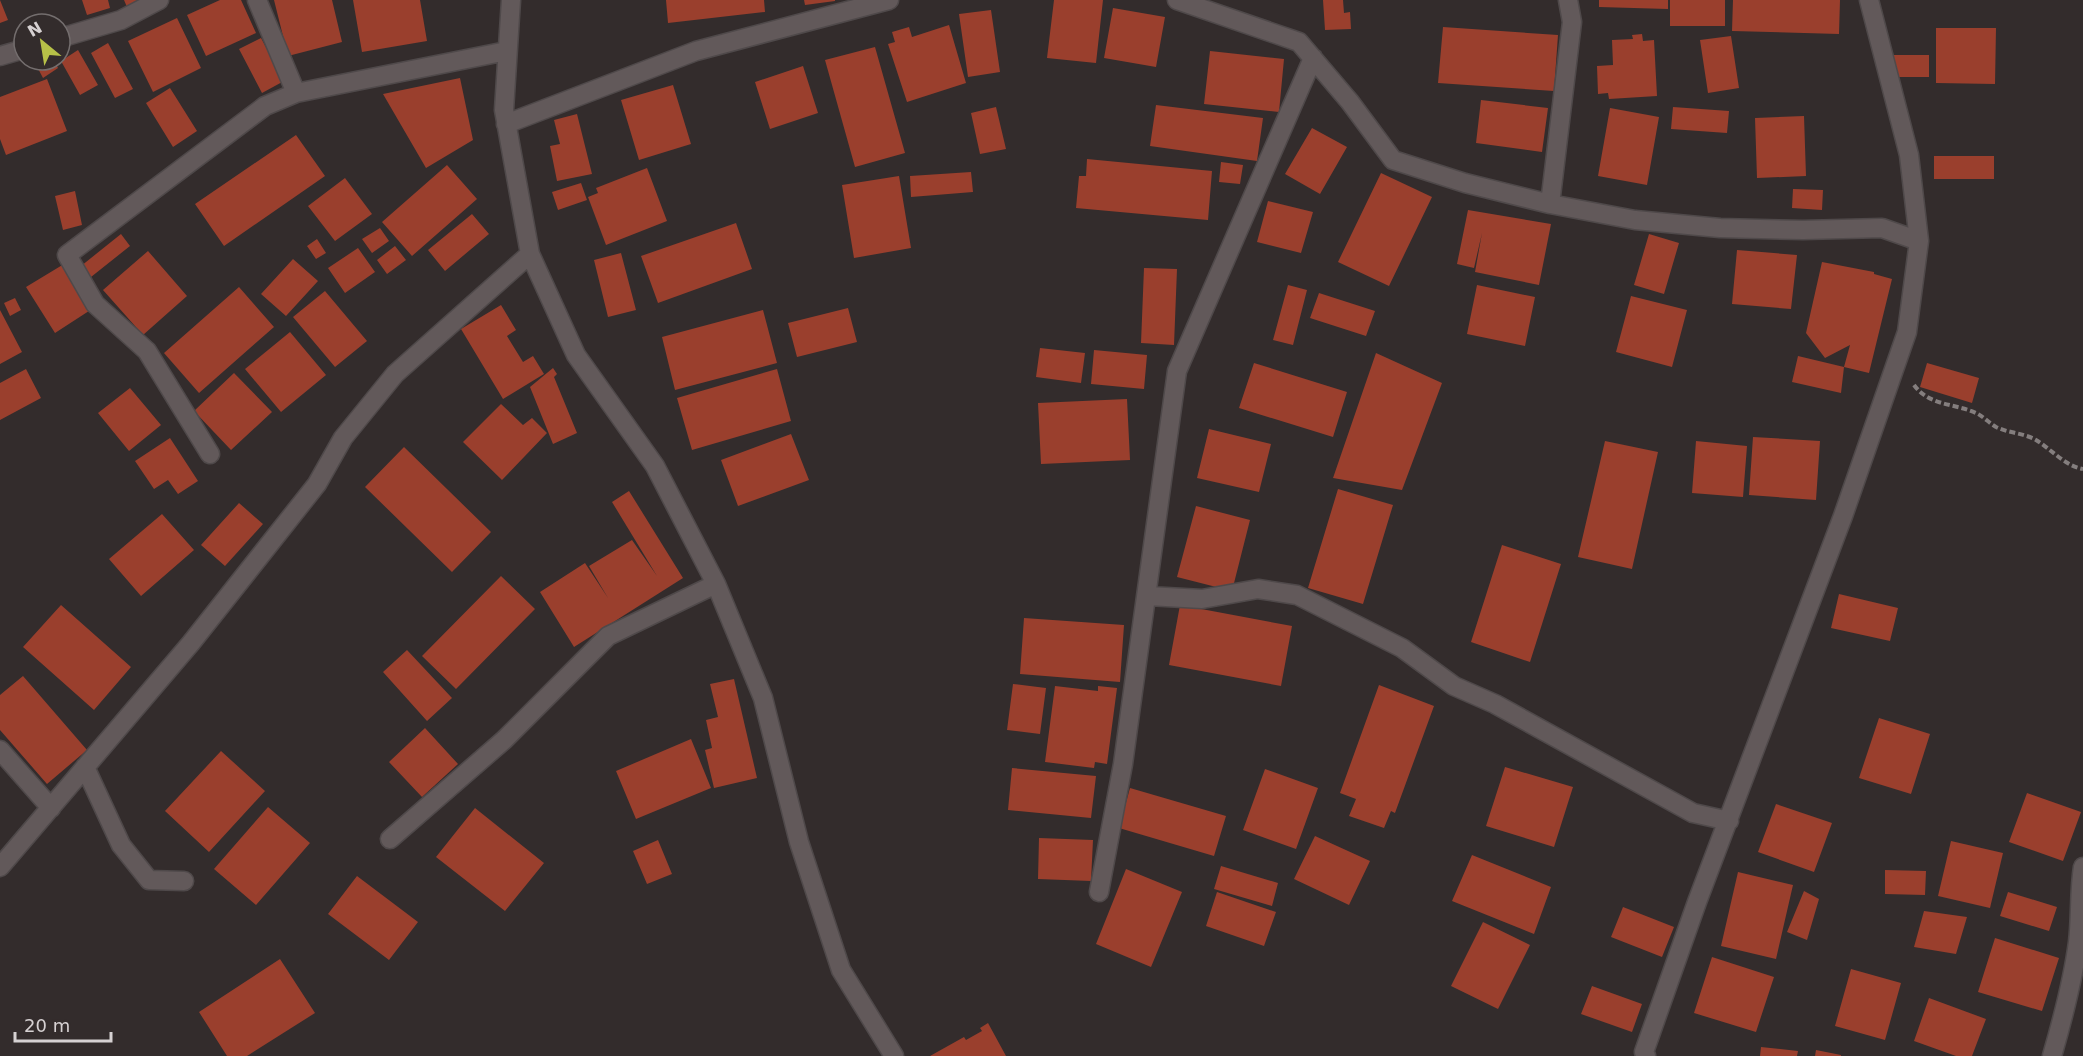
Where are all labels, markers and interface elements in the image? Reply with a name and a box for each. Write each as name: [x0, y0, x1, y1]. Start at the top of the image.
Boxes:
north arrow: [12, 12, 72, 72]
text: N: [24, 18, 45, 41]
scale bar: [15, 1005, 111, 1043]
text: 20 m: [24, 1015, 70, 1036]

